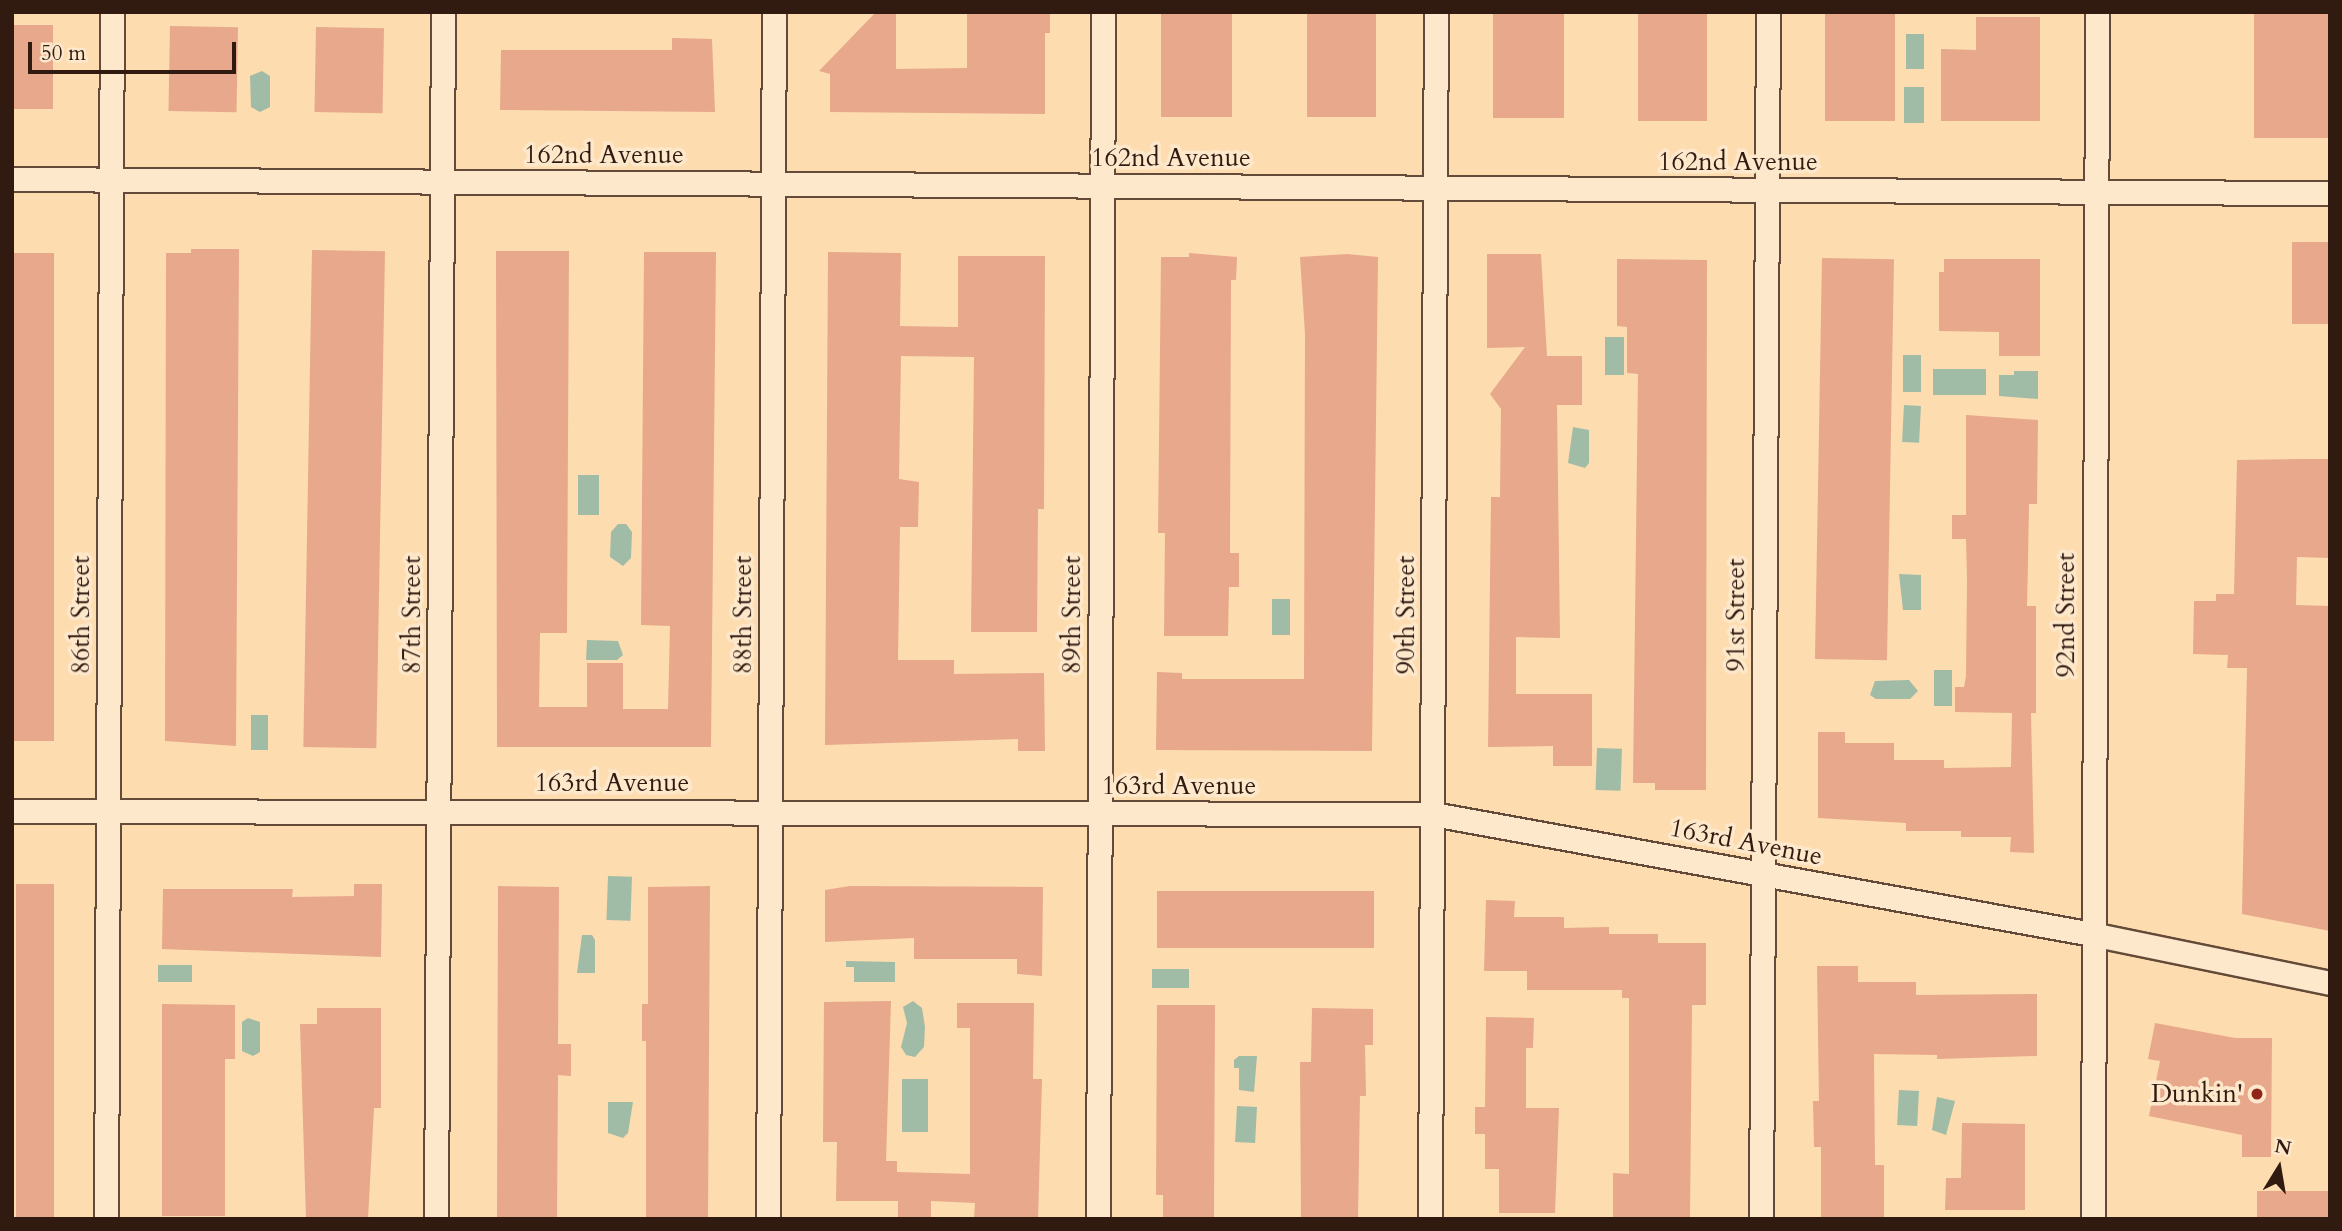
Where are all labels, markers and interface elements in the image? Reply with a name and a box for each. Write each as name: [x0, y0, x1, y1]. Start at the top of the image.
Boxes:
scale bar: [32, 28, 240, 72]
text: 50 m: [41, 39, 86, 68]
street label: 162nd Avenue: [524, 139, 684, 171]
street label: 162nd Avenue: [1091, 142, 1251, 174]
street label: 162nd Avenue: [1658, 146, 1818, 178]
street label: 92nd Street: [2050, 553, 2082, 677]
street label: 86th Street: [65, 556, 97, 674]
street label: 87th Street: [396, 556, 428, 674]
street label: 88th Street: [727, 556, 759, 674]
street label: 89th Street: [1056, 556, 1088, 674]
street label: 90th Street: [1390, 556, 1422, 674]
street label: 91st Street: [1720, 558, 1752, 672]
street label: 163rd Avenue: [535, 767, 689, 799]
street label: 163rd Avenue: [1102, 770, 1256, 802]
street label: 163rd Avenue: [1667, 812, 1825, 872]
place label: Dunkin': [2151, 1078, 2243, 1110]
marker: Dunkin': [2249, 1086, 2265, 1102]
north arrow: [2244, 1133, 2314, 1203]
text: N: [2272, 1133, 2294, 1162]

